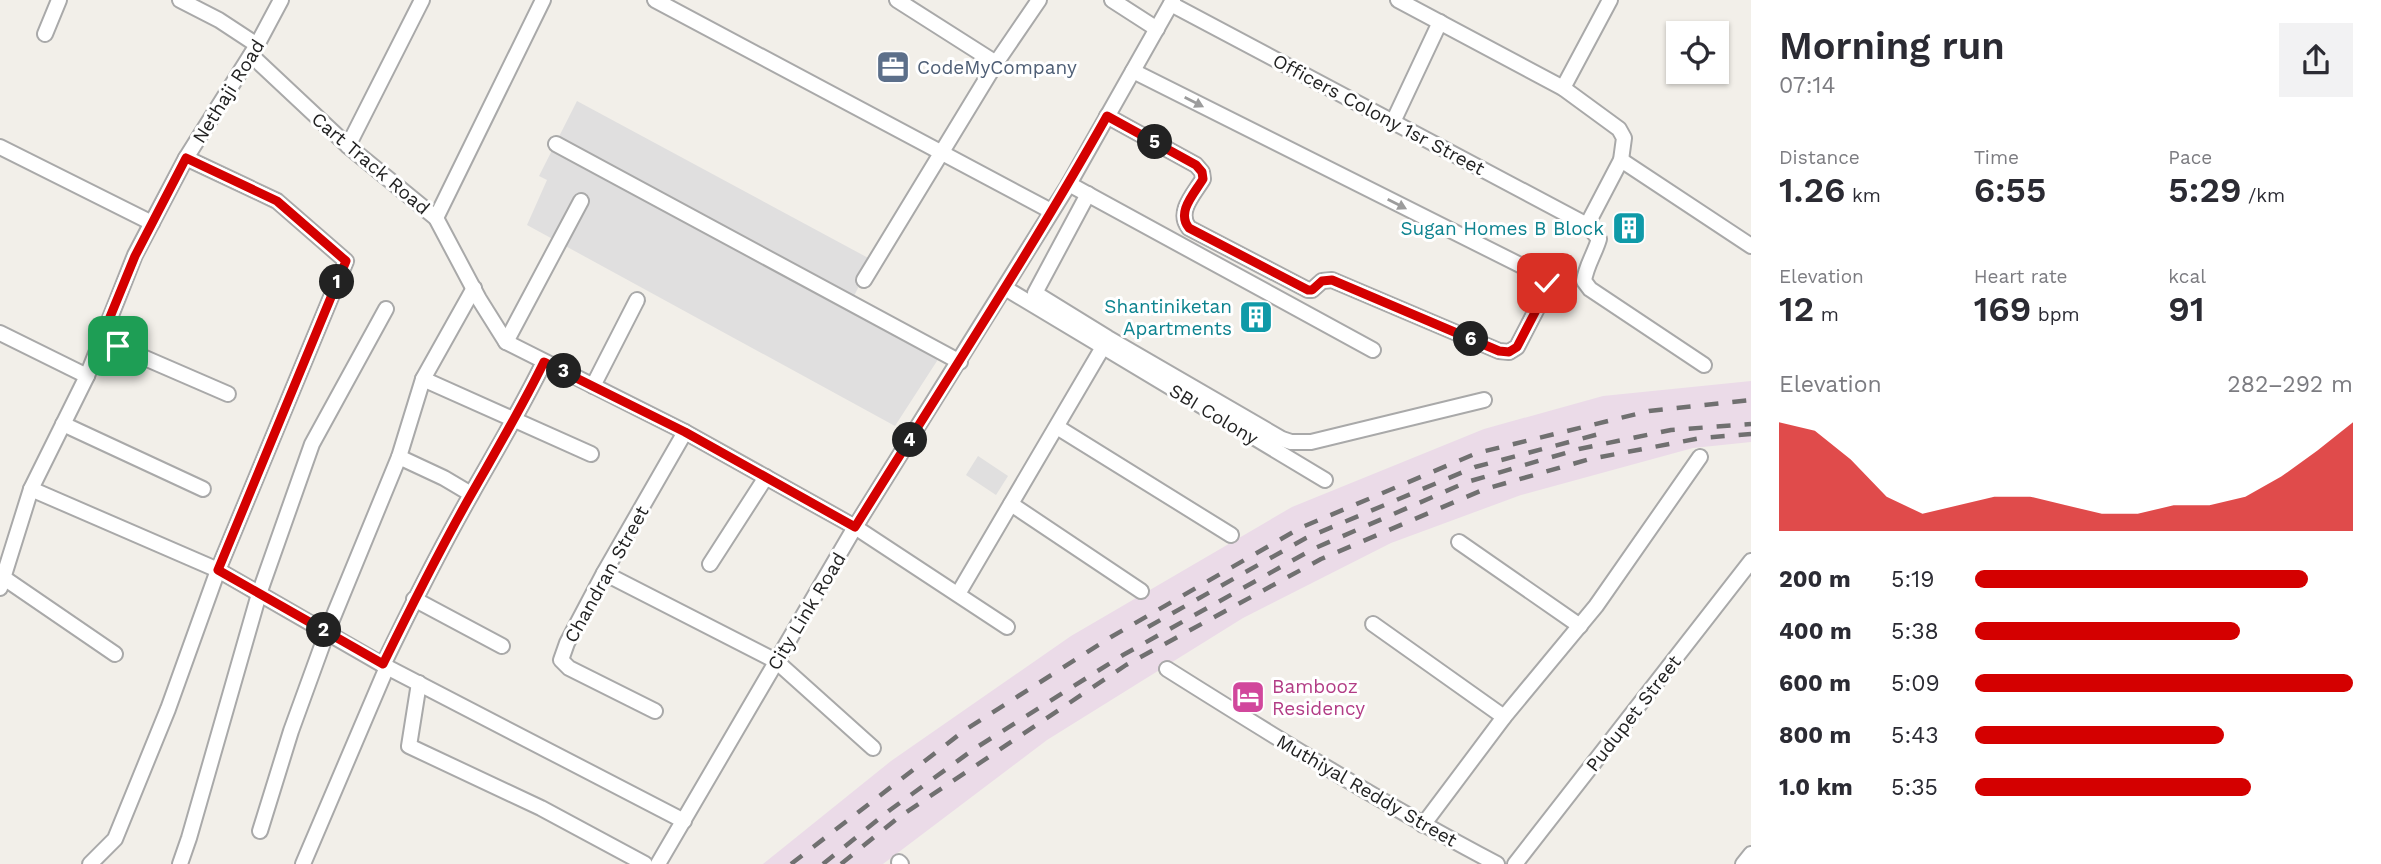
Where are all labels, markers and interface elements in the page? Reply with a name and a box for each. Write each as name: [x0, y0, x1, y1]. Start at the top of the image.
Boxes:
map controls: [1666, 21, 1729, 84]
button: locate: [1666, 21, 1729, 84]
button: share: [2279, 23, 2353, 97]
text: Morning run: [1779, 24, 2005, 68]
street label: Nethaji Road: [187, 35, 269, 147]
office icon: CodeMyCompany: [874, 48, 912, 86]
street label: Officers Colony 1sr Street: [1269, 49, 1489, 180]
place label: CodeMyCompany: [917, 56, 1077, 79]
text: 07:14: [1779, 72, 1836, 99]
one-way arrow: [1184, 97, 1204, 108]
street label: Cart Track Road: [307, 107, 434, 219]
pin: 5: [1138, 124, 1172, 160]
text: 5: [1149, 130, 1160, 153]
text: Distance: [1779, 146, 1860, 169]
text: Time: [1974, 146, 2019, 169]
text: Pace: [2168, 146, 2212, 169]
text: 1.26: [1779, 169, 1846, 211]
text: 6:55: [1974, 169, 2046, 211]
text: 5:29: [2168, 169, 2241, 211]
text: km: [1846, 184, 1881, 207]
text: /km: [2241, 184, 2285, 207]
one-way arrow: [1387, 199, 1407, 210]
building icon: Sugan Homes B Block: [1610, 209, 1648, 247]
place label: Sugan Homes B Block: [1400, 217, 1604, 240]
pin: [1517, 253, 1577, 313]
pin: 1: [320, 264, 354, 300]
icon: check: [1528, 264, 1566, 302]
text: Elevation: [1779, 265, 1864, 288]
text: Heart rate: [1974, 265, 2068, 288]
text: kcal: [2168, 265, 2206, 288]
text: 1: [332, 270, 341, 293]
text: 12: [1779, 288, 1814, 330]
text: 169: [1974, 288, 2031, 330]
text: 91: [2168, 288, 2204, 330]
place label: Shantiniketan Apartments: [1104, 295, 1232, 340]
building icon: Shantiniketan Apartments: [1237, 298, 1275, 336]
text: m: [1814, 303, 1839, 326]
text: bpm: [2031, 303, 2080, 326]
pin: [88, 316, 148, 376]
pin: 6: [1454, 322, 1488, 356]
icon: arrive: [99, 327, 137, 365]
text: 6: [1465, 327, 1476, 350]
pin: 3: [546, 354, 582, 388]
text: 3: [558, 359, 569, 382]
text: Elevation: [1779, 371, 1882, 398]
text: 282–292 m: [2227, 371, 2353, 398]
street label: SBI Colony: [1165, 379, 1263, 450]
pin: 4: [892, 422, 928, 458]
text: 4: [903, 428, 916, 451]
street label: Chandran Street: [559, 502, 654, 647]
street label: City Link Road: [762, 548, 851, 674]
text: 200 m: [1779, 566, 1851, 593]
text: 5:19: [1891, 566, 1934, 593]
pin: 2: [306, 612, 342, 648]
text: 2: [318, 618, 329, 641]
text: 400 m: [1779, 618, 1852, 645]
text: 5:38: [1891, 618, 1939, 645]
street label: Pudupet Street: [1581, 651, 1686, 776]
text: 600 m: [1779, 670, 1851, 697]
text: 5:09: [1891, 670, 1940, 697]
place label: Bambooz Residency: [1272, 675, 1365, 720]
hotel icon: Bambooz Residency: [1229, 678, 1267, 716]
text: 800 m: [1779, 722, 1851, 749]
text: 5:43: [1891, 722, 1939, 749]
street label: Muthiyal Reddy Street: [1272, 729, 1461, 852]
text: 1.0 km: [1779, 774, 1853, 801]
text: 5:35: [1891, 774, 1938, 801]

